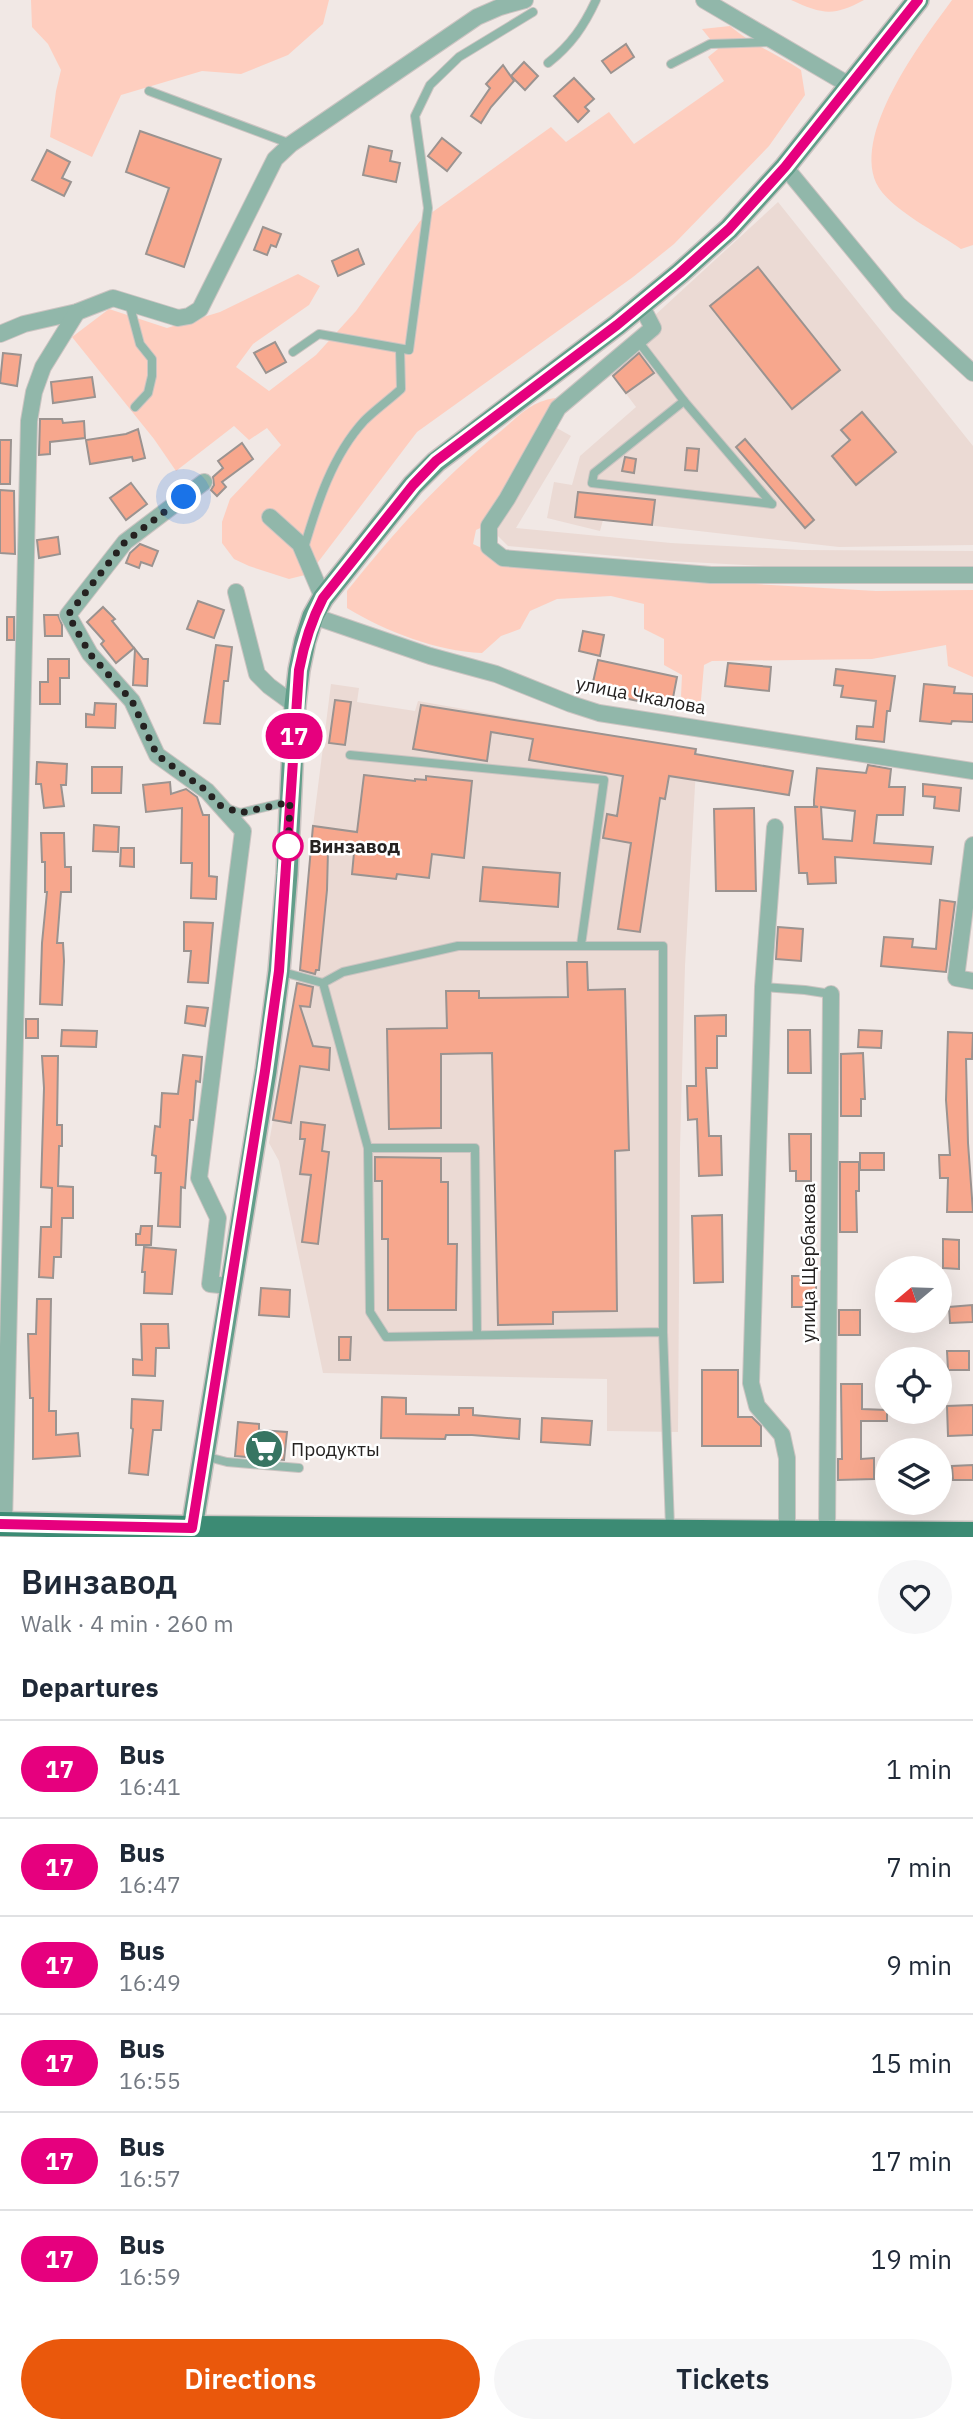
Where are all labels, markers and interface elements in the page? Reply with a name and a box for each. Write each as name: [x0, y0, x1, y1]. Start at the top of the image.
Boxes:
your location: [166, 479, 201, 514]
street label: улица Чкалова: [574, 671, 708, 719]
line badge: 17: [262, 713, 326, 759]
text: 17: [280, 720, 308, 752]
marker: Винзавод: [273, 831, 303, 861]
place label: Винзавод: [309, 834, 400, 858]
street label: улица Щербакова: [796, 1183, 820, 1343]
north arrow: [875, 1256, 952, 1334]
map controls: [875, 1256, 952, 1515]
button: locate: [875, 1347, 952, 1424]
supermarket icon: Продукты: [243, 1428, 285, 1470]
place label: Продукты: [291, 1437, 380, 1461]
button: layers: [875, 1438, 952, 1515]
text: Винзавод: [21, 1560, 177, 1603]
button: heart: [878, 1560, 952, 1634]
text: Walk · 4 min · 260 m: [21, 1608, 234, 1638]
text: Departures: [21, 1670, 159, 1704]
text: Bus: [119, 1737, 165, 1771]
text: 1 min: [886, 1752, 952, 1786]
text: 17: [45, 1753, 74, 1785]
text: 16:41: [119, 1771, 181, 1801]
text: Bus: [119, 1835, 165, 1869]
text: 7 min: [886, 1850, 952, 1884]
text: 17: [45, 1851, 74, 1883]
text: 16:47: [119, 1869, 181, 1899]
text: Bus: [119, 1933, 165, 1967]
text: 9 min: [886, 1948, 952, 1982]
text: 17: [45, 1949, 74, 1981]
text: 16:49: [119, 1967, 181, 1997]
text: Bus: [119, 2031, 165, 2065]
text: 15 min: [871, 2046, 952, 2080]
text: 17: [45, 2047, 74, 2079]
text: 16:55: [119, 2065, 181, 2095]
text: Bus: [119, 2129, 165, 2163]
text: 17 min: [871, 2144, 952, 2178]
text: 17: [45, 2145, 74, 2177]
text: 16:57: [119, 2163, 181, 2193]
text: Bus: [119, 2227, 165, 2261]
text: 19 min: [871, 2242, 952, 2276]
text: 17: [45, 2243, 74, 2275]
text: 16:59: [119, 2261, 181, 2291]
button: Directions: [21, 2339, 480, 2419]
button: Tickets: [494, 2339, 952, 2419]

